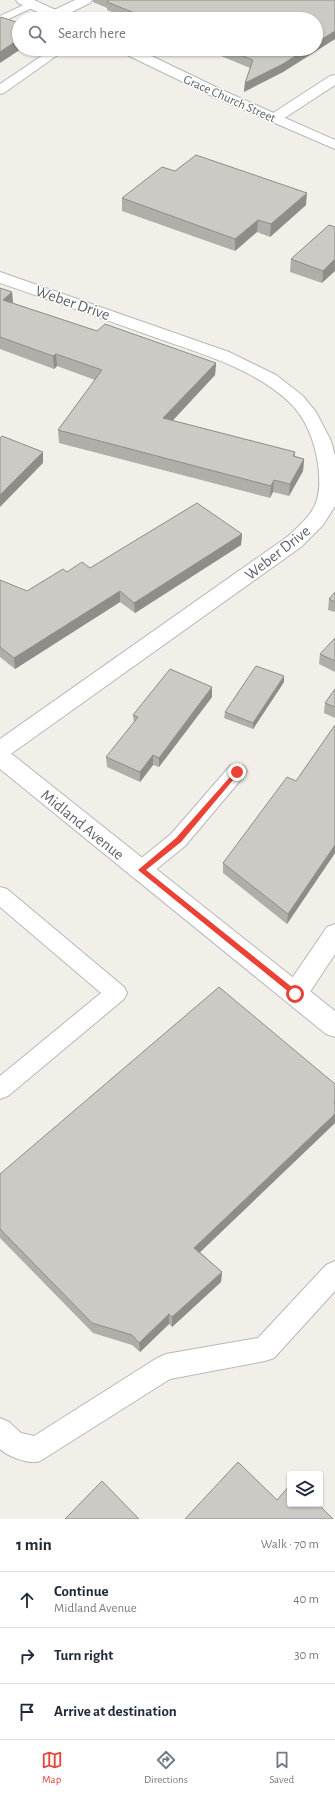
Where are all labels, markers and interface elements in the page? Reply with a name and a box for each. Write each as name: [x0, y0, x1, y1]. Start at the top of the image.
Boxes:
search box: [12, 12, 323, 56]
icon: search: [26, 23, 48, 45]
text: Search here: [58, 26, 126, 41]
street label: Grace Church Street: [181, 73, 277, 126]
street label: Weber Drive: [33, 283, 112, 323]
street label: Weber Drive: [242, 523, 313, 583]
route end: [228, 763, 246, 781]
street label: Midland Avenue: [38, 787, 127, 863]
route start: [286, 985, 304, 1003]
map controls: [287, 1471, 323, 1507]
button: layers: [287, 1471, 323, 1507]
text: 1 min: [16, 1536, 52, 1553]
text: Walk · 70 m: [261, 1538, 319, 1551]
text: Continue: [54, 1584, 109, 1599]
icon: ahead: [16, 1589, 38, 1611]
text: 40 m: [293, 1593, 319, 1606]
text: Midland Avenue: [54, 1602, 137, 1615]
icon: right: [16, 1645, 38, 1667]
text: Turn right: [54, 1648, 113, 1663]
text: 30 m: [294, 1649, 319, 1662]
icon: arrive: [16, 1701, 38, 1723]
text: Arrive at destination: [54, 1704, 177, 1719]
tab: Map: [41, 1749, 63, 1786]
tab: Directions: [144, 1749, 188, 1786]
tab: Saved: [269, 1749, 294, 1786]

